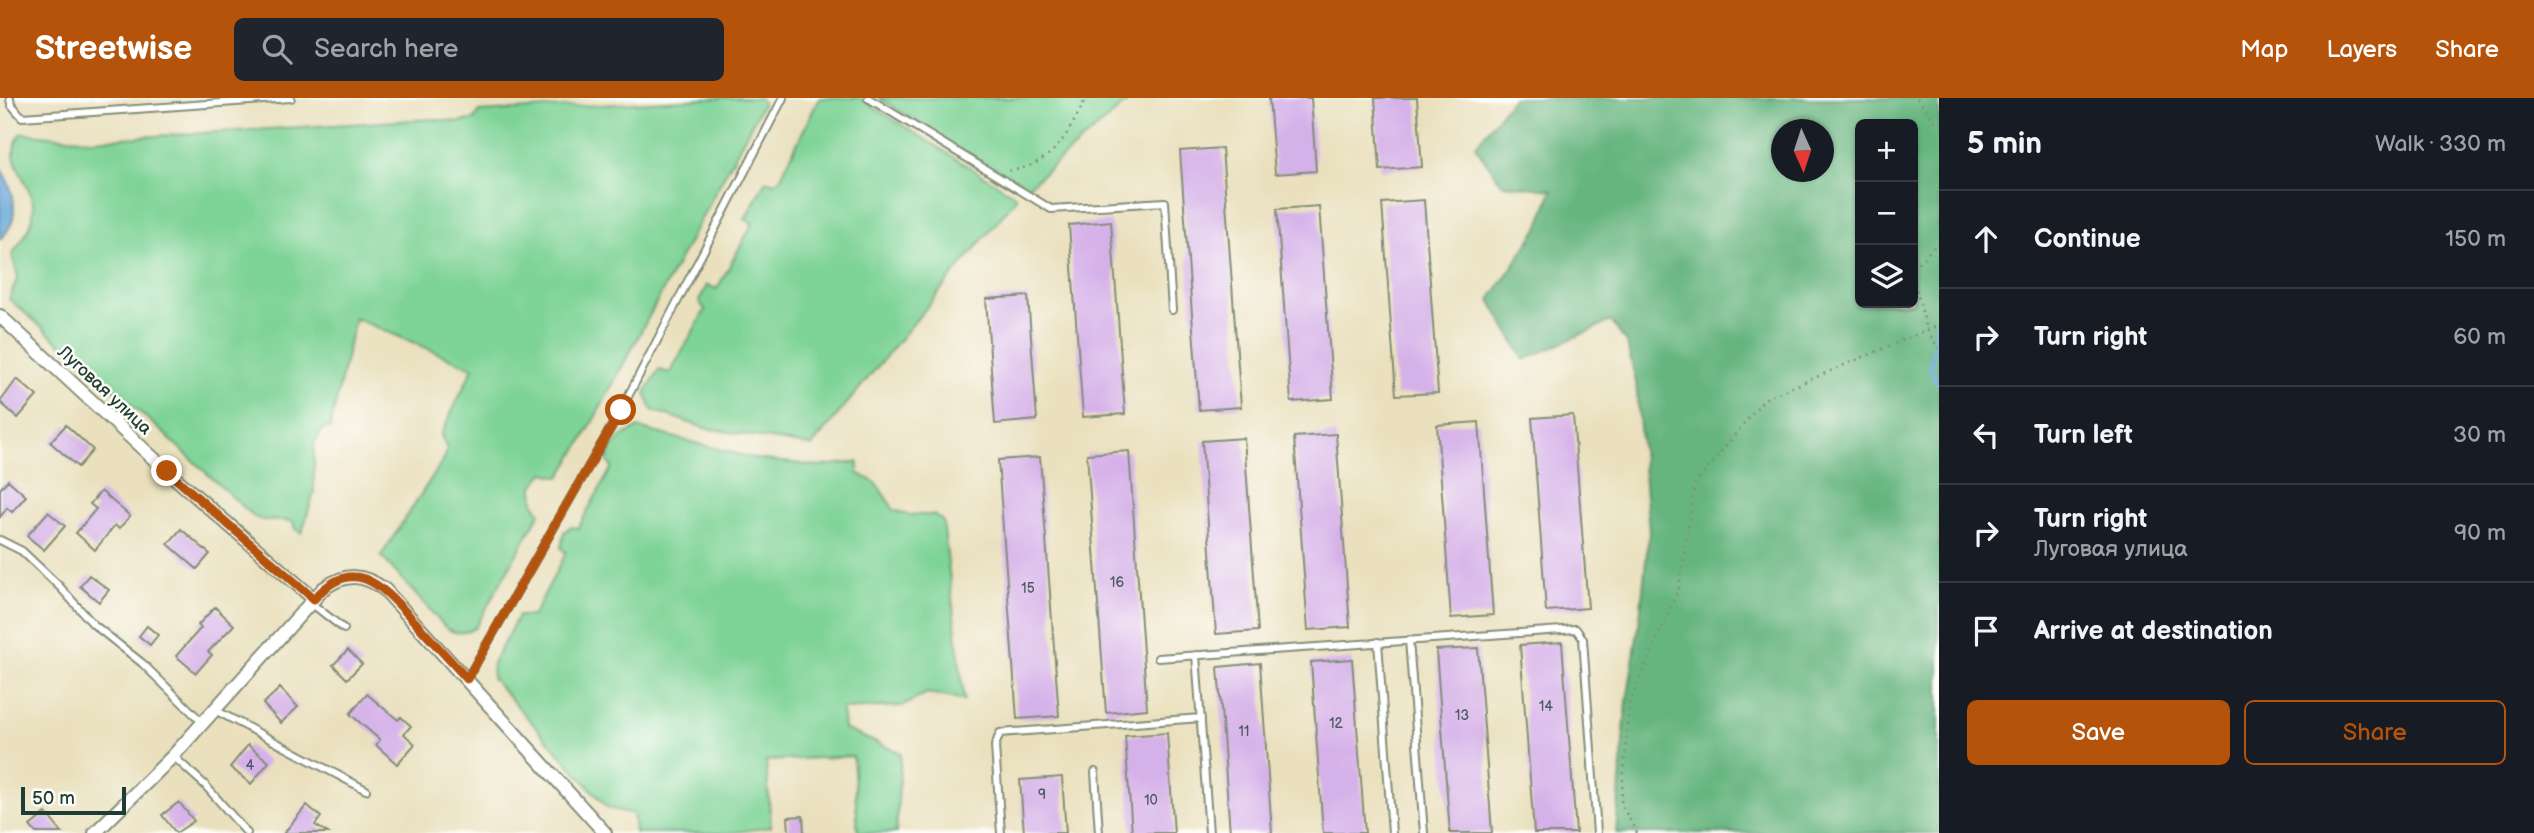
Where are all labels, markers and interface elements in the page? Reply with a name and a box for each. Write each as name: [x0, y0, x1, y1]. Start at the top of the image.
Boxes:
search box: [234, 18, 724, 81]
text: Streetwise: [35, 29, 192, 69]
icon: search: [258, 30, 296, 68]
text: Search here: [314, 34, 458, 65]
text: Map: [2240, 35, 2288, 64]
text: Layers: [2326, 35, 2397, 64]
text: Share: [2435, 35, 2499, 64]
north arrow: [1771, 119, 1834, 182]
map controls: [1855, 119, 1918, 308]
button: +: [1855, 119, 1918, 182]
text: 5 min: [1967, 126, 2042, 162]
text: Walk · 330 m: [2375, 130, 2506, 158]
button: −: [1855, 182, 1918, 245]
icon: ahead: [1967, 220, 2005, 258]
text: Continue: [2034, 224, 2141, 255]
text: 150 m: [2445, 225, 2506, 253]
button: layers: [1855, 245, 1918, 308]
icon: right: [1967, 318, 2005, 356]
text: Turn right: [2034, 322, 2147, 353]
text: 60 m: [2453, 323, 2506, 351]
street label: Луговая улица: [53, 341, 156, 439]
route start: [605, 394, 636, 425]
icon: left: [1967, 416, 2005, 454]
text: Turn left: [2034, 420, 2133, 451]
text: 30 m: [2453, 421, 2506, 449]
route end: [151, 455, 182, 486]
text: Turn right: [2034, 504, 2147, 535]
icon: right: [1967, 514, 2005, 552]
text: 90 m: [2454, 519, 2506, 547]
text: Луговая улица: [2034, 535, 2188, 563]
house number: 16: [1110, 574, 1124, 591]
house number: 15: [1021, 580, 1035, 597]
icon: arrive: [1967, 612, 2005, 650]
text: Arrive at destination: [2034, 616, 2273, 647]
house number: 14: [1539, 698, 1553, 715]
button: Save: [1967, 700, 2230, 765]
button: Share: [2244, 700, 2506, 765]
house number: 13: [1455, 707, 1469, 724]
house number: 12: [1329, 715, 1344, 732]
house number: 11: [1239, 723, 1249, 740]
house number: 4: [246, 757, 255, 774]
scale bar: [21, 784, 126, 816]
house number: 9: [1038, 786, 1046, 803]
text: 50 m: [32, 787, 75, 810]
house number: 10: [1144, 792, 1158, 809]

